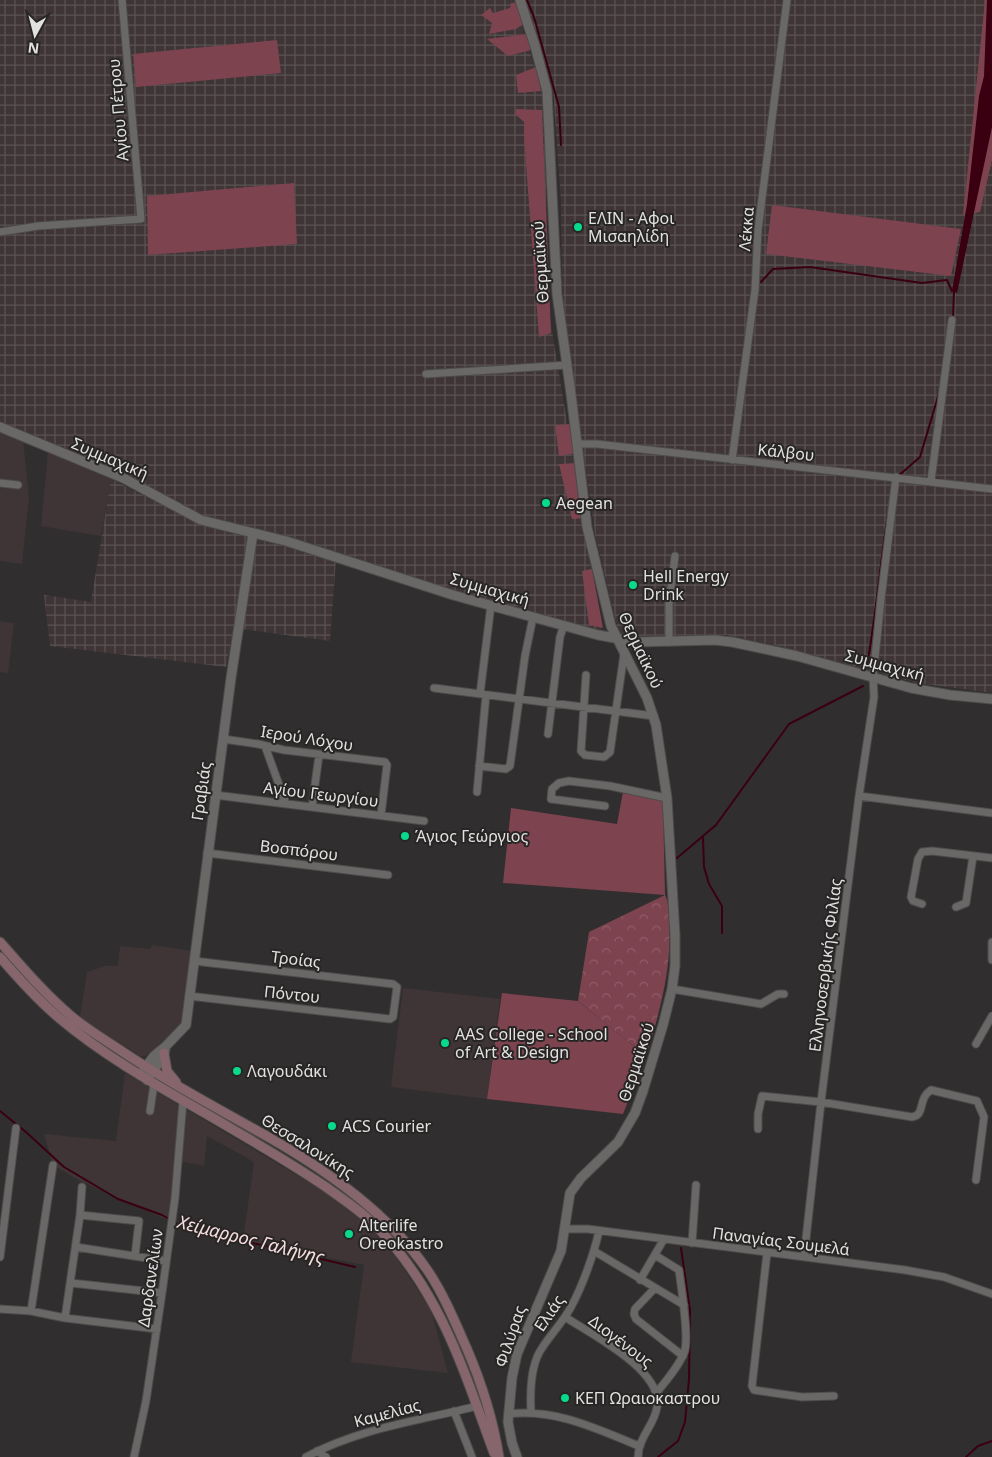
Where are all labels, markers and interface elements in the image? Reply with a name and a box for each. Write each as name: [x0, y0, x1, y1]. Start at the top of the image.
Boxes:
north arrow: [10, 10, 60, 60]
text: N: [27, 38, 40, 59]
street label: Αγίου Πέτρου: [103, 58, 133, 162]
street label: Λέκκα: [733, 206, 759, 252]
place label: ΕΛΙΝ - Αφοι Μισαηλίδη: [588, 207, 675, 247]
street label: Θερμαϊκού: [526, 220, 554, 304]
marker: ΕΛΙΝ - Αφοι Μισαηλίδη: [572, 221, 584, 233]
street label: Συμμαχική: [68, 432, 152, 484]
street label: Κάλβου: [756, 438, 816, 466]
place label: Aegean: [556, 492, 613, 514]
marker: Aegean: [540, 497, 552, 509]
place label: Hell Energy Drink: [643, 565, 729, 605]
street label: Συμμαχική: [448, 567, 532, 611]
marker: Hell Energy Drink: [627, 579, 639, 591]
street label: Θερμαϊκού: [614, 608, 668, 692]
street label: Συμμαχική: [843, 644, 927, 686]
street label: Ιερού Λόχου: [259, 720, 355, 756]
street label: Γραβιάς: [186, 760, 216, 822]
street label: Αγίου Γεωργίου: [262, 776, 380, 812]
place label: Άγιος Γεώργιος: [415, 825, 528, 847]
marker: Άγιος Γεώργιος: [399, 830, 411, 842]
street label: Βοσπόρου: [259, 834, 339, 866]
street label: Ελληνοσερβικής Φιλίας: [803, 877, 847, 1053]
street label: Τροίας: [270, 945, 322, 973]
street label: Πόντου: [263, 980, 321, 1008]
street label: Θερμαϊκού: [613, 1019, 659, 1105]
place label: AAS College - School of Art & Design: [455, 1023, 608, 1063]
marker: AAS College - School of Art & Design: [439, 1037, 451, 1049]
place label: Λαγουδάκι: [247, 1060, 327, 1082]
marker: Λαγουδάκι: [231, 1065, 243, 1077]
street label: Θεσσαλονίκης: [257, 1109, 359, 1184]
place label: ACS Courier: [342, 1115, 431, 1137]
marker: ACS Courier: [326, 1120, 338, 1132]
water label: Χείμαρρος Γαλήνης: [174, 1209, 328, 1269]
place label: Alterlife Oreokastro: [359, 1214, 443, 1254]
street label: Παναγίας Σουμελά: [711, 1222, 851, 1260]
street label: Δαρδανελίων: [132, 1228, 168, 1328]
marker: Alterlife Oreokastro: [343, 1228, 355, 1240]
street label: Ελιάς: [529, 1290, 569, 1336]
street label: Φιλύρας: [489, 1302, 531, 1370]
street label: Διογένους: [584, 1309, 658, 1373]
place label: ΚΕΠ Ωραιοκαστρου: [575, 1387, 720, 1409]
marker: ΚΕΠ Ωραιοκαστρου: [559, 1392, 571, 1404]
street label: Καμελίας: [351, 1394, 423, 1432]

